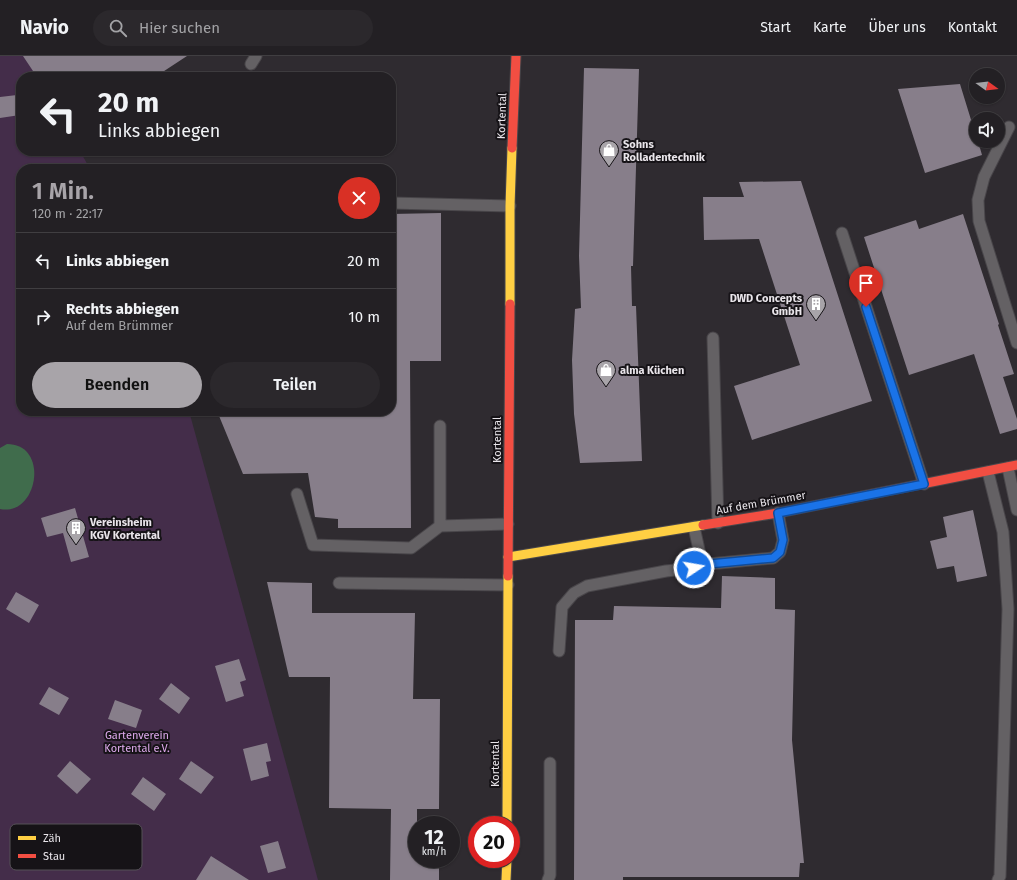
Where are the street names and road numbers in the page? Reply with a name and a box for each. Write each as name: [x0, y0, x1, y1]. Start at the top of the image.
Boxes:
street label: Kortental: [495, 93, 509, 139]
street label: Kortental: [491, 417, 504, 463]
street label: Auf dem Brümmer: [715, 489, 808, 517]
street label: Kortental: [489, 741, 502, 787]

